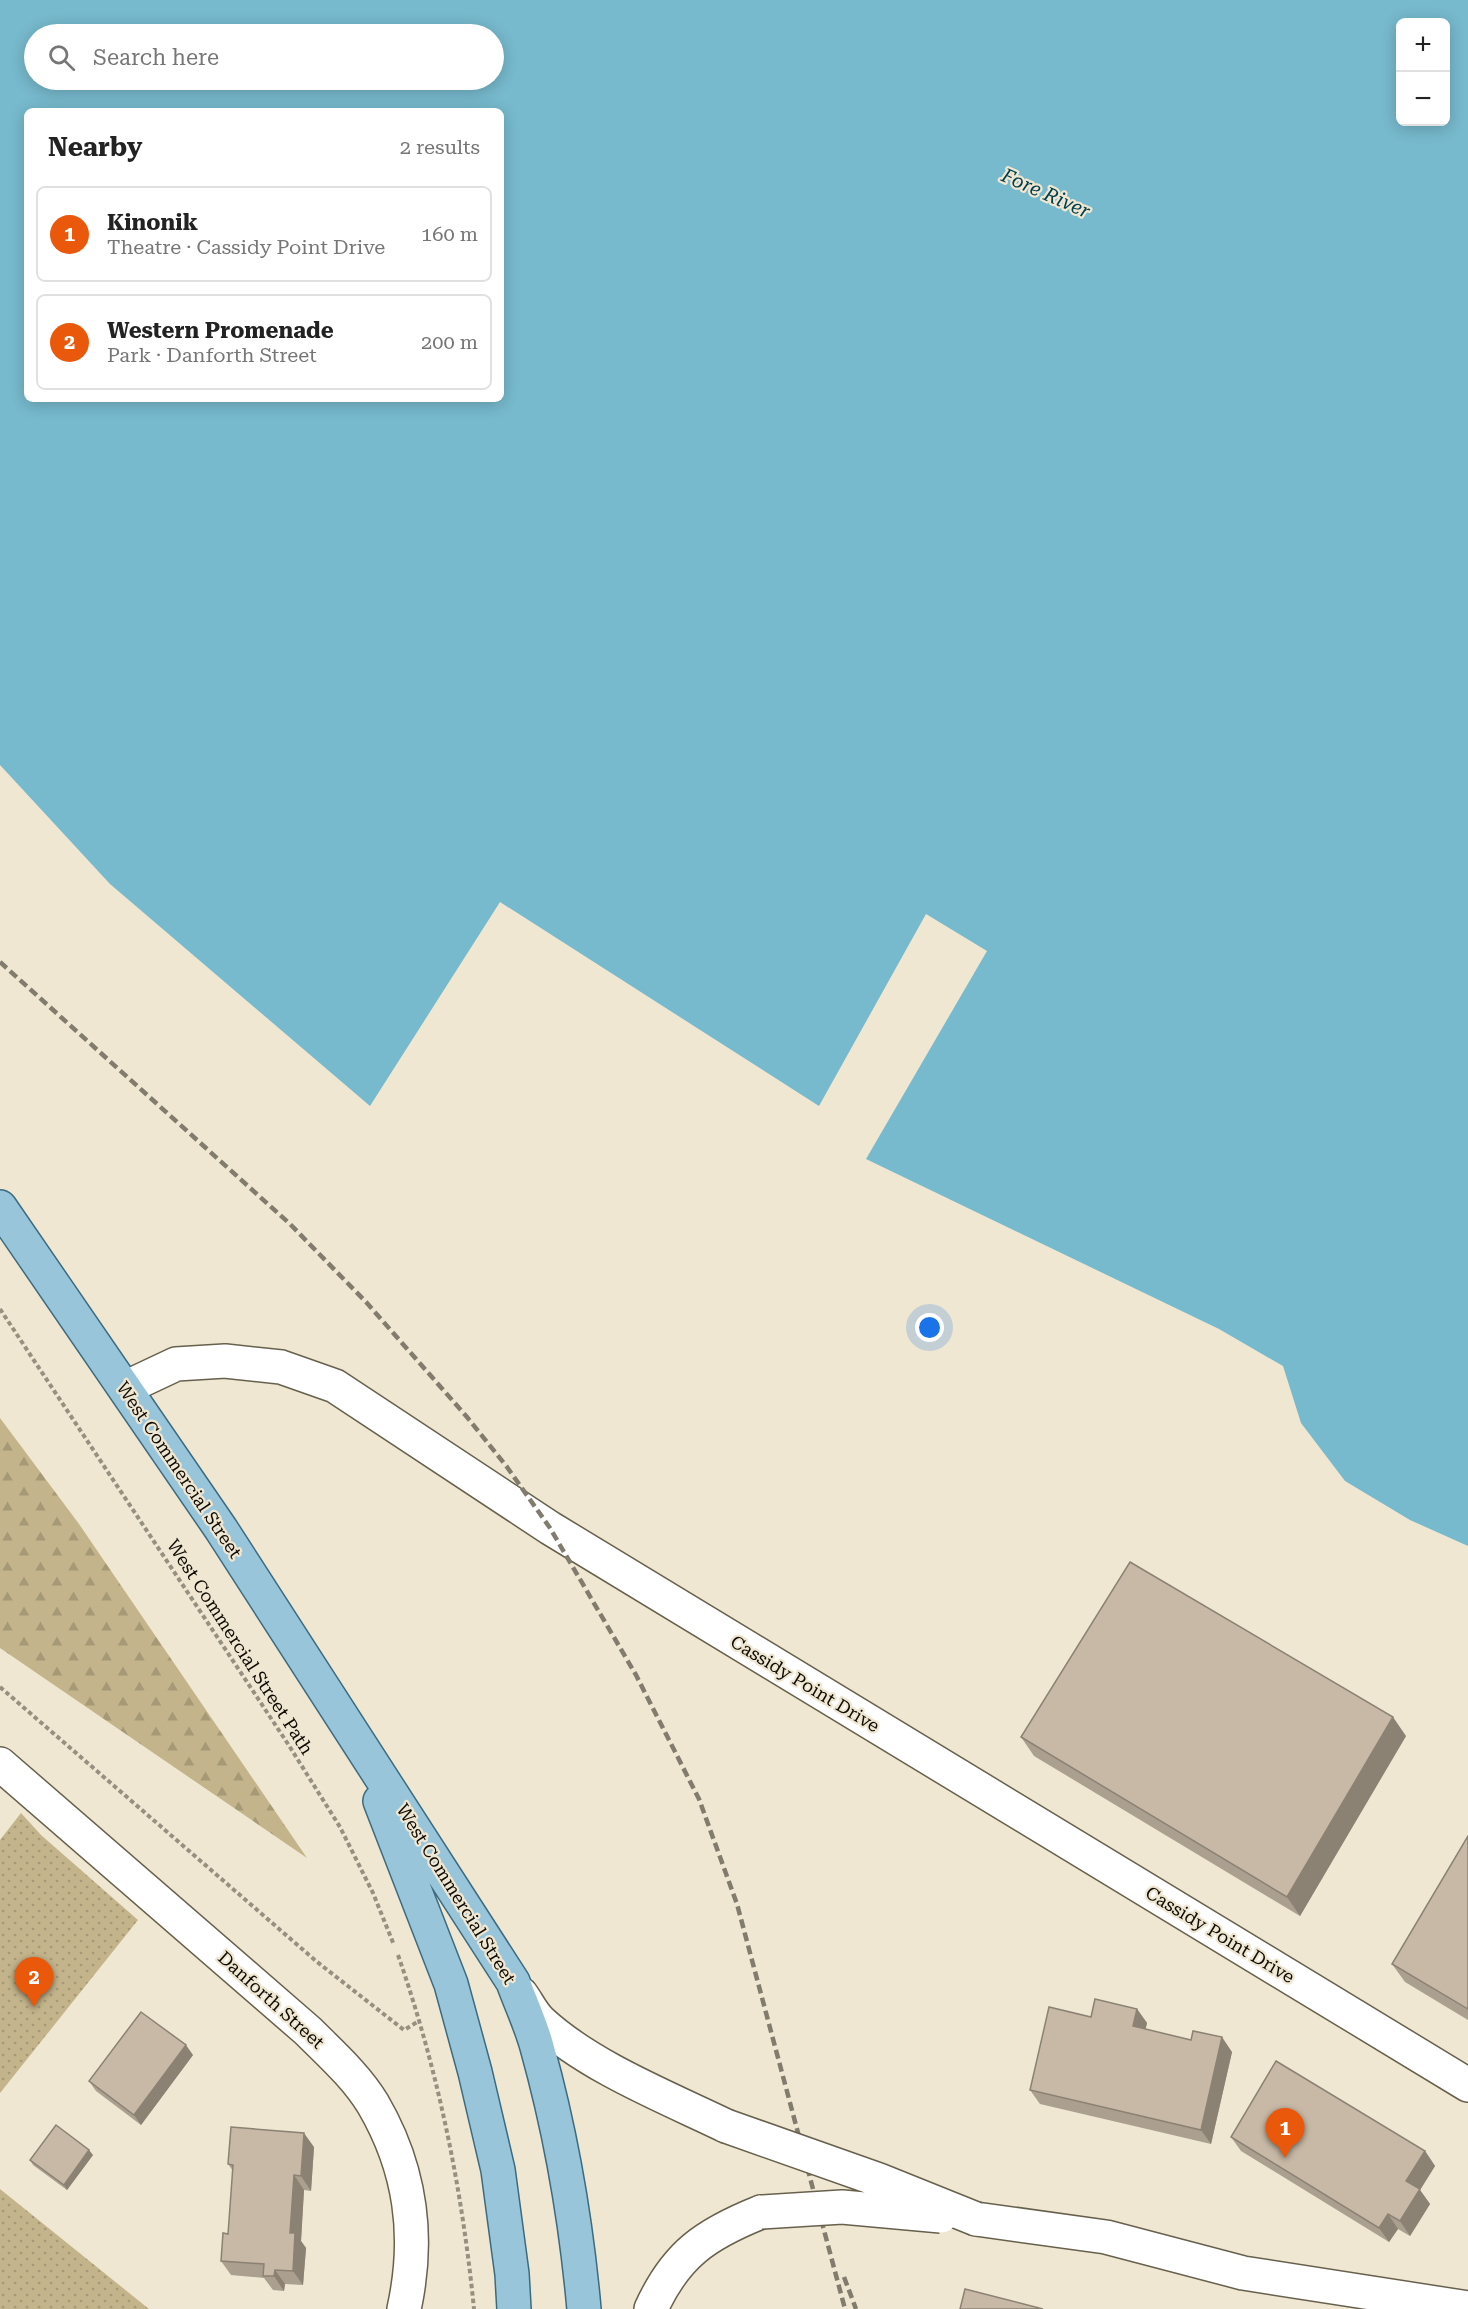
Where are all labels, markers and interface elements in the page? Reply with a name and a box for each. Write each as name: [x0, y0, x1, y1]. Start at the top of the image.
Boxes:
map controls: [1396, 18, 1450, 126]
button: +: [1396, 18, 1450, 72]
search box: [24, 24, 504, 90]
icon: search: [45, 41, 78, 74]
text: Search here: [93, 45, 219, 70]
button: −: [1396, 72, 1450, 126]
text: Nearby: [48, 132, 142, 162]
text: 2 results: [400, 135, 480, 159]
water label: Fore River: [997, 162, 1095, 223]
text: Kinonik: [107, 210, 198, 235]
text: 1: [64, 222, 75, 246]
text: 160 m: [421, 222, 478, 246]
text: Theatre · Cassidy Point Drive: [107, 235, 385, 259]
text: Western Promenade: [107, 318, 334, 343]
text: 2: [64, 330, 75, 354]
text: 200 m: [421, 330, 478, 354]
text: Park · Danforth Street: [107, 343, 317, 367]
your location: [915, 1313, 944, 1342]
street label: West Commercial Street: [112, 1377, 247, 1562]
street label: West Commercial Street Path: [163, 1535, 318, 1758]
street label: Cassidy Point Drive: [727, 1631, 884, 1736]
street label: West Commercial Street: [392, 1800, 521, 1988]
street label: Cassidy Point Drive: [1142, 1882, 1299, 1987]
street label: Danforth Street: [214, 1947, 329, 2053]
pin: 2: [15, 1958, 54, 2007]
pin: 1: [1266, 2108, 1304, 2158]

